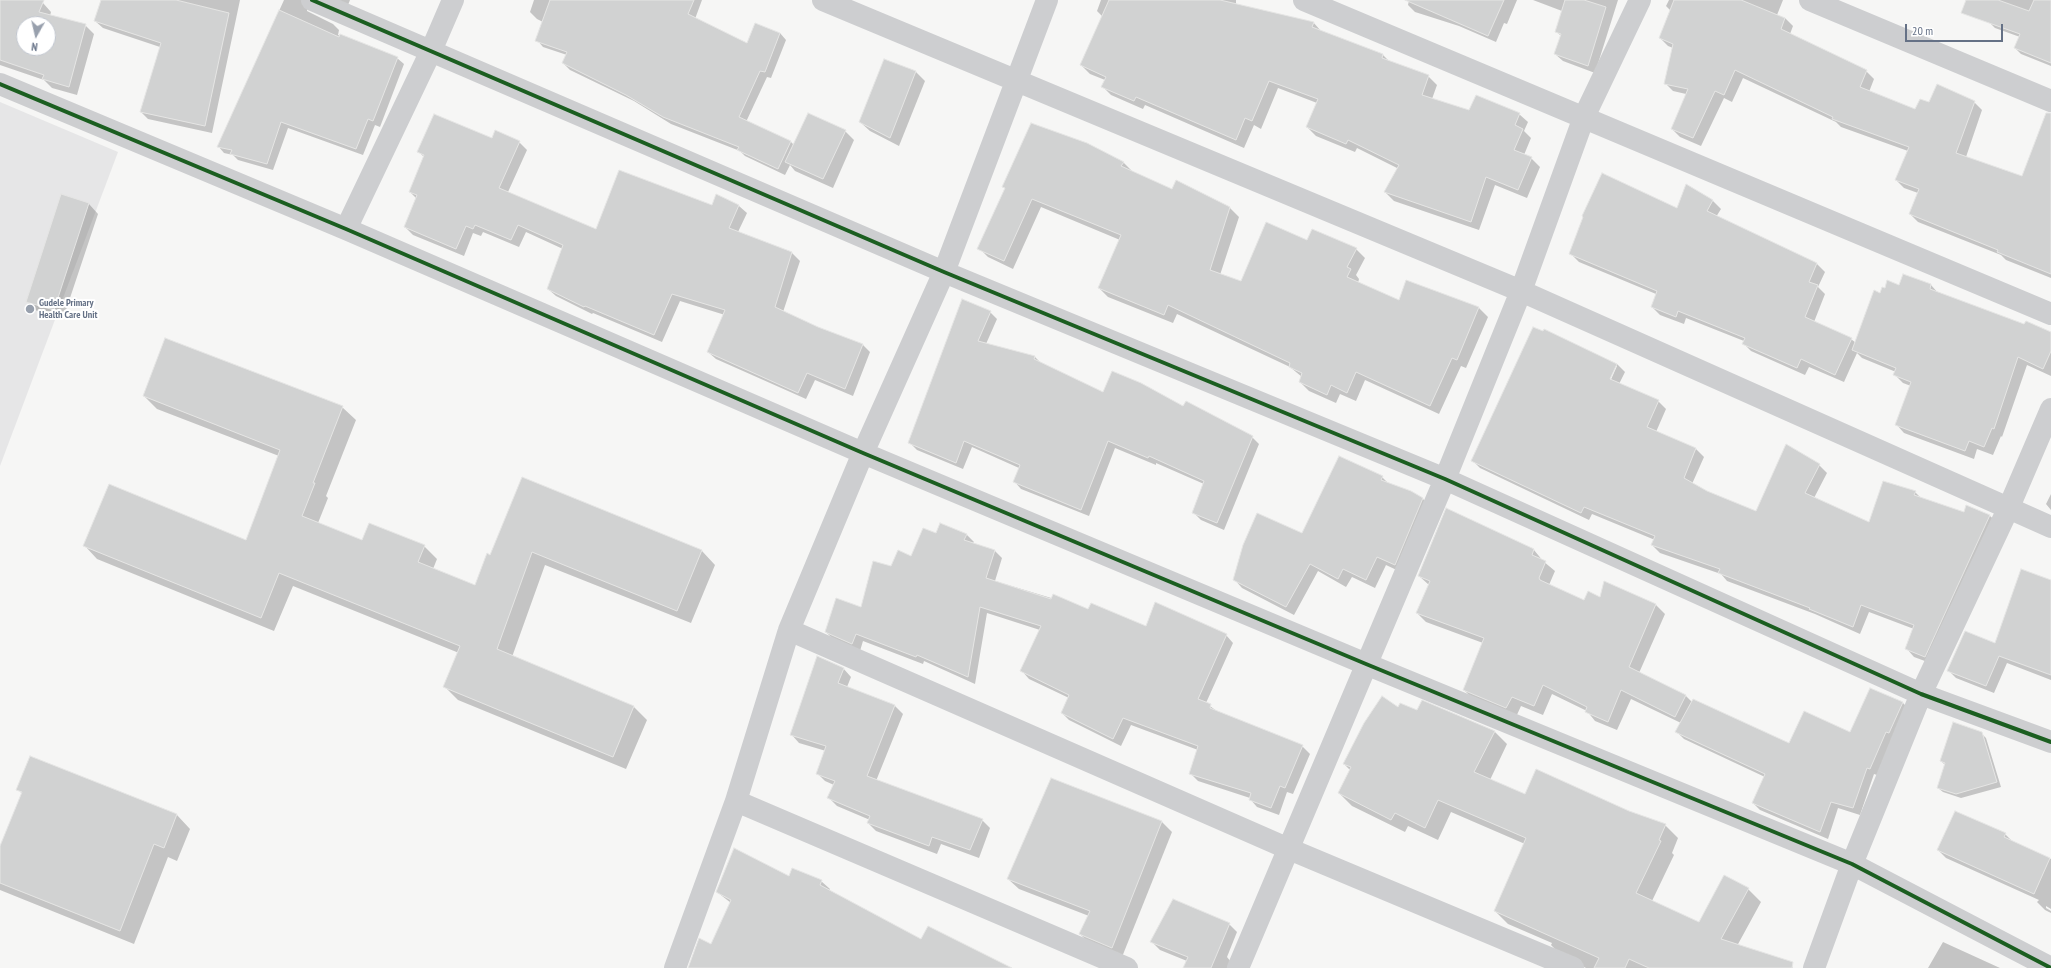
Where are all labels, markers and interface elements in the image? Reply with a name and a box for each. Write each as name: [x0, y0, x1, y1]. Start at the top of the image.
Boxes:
north arrow: [16, 16, 56, 56]
scale bar: [1907, 16, 2005, 42]
text: 20 m: [1912, 23, 1933, 38]
text: N: [31, 40, 38, 54]
place label: Gudele Primary Health Care Unit: [39, 297, 97, 320]
marker: Gudele Primary Health Care Unit: [24, 303, 36, 315]

